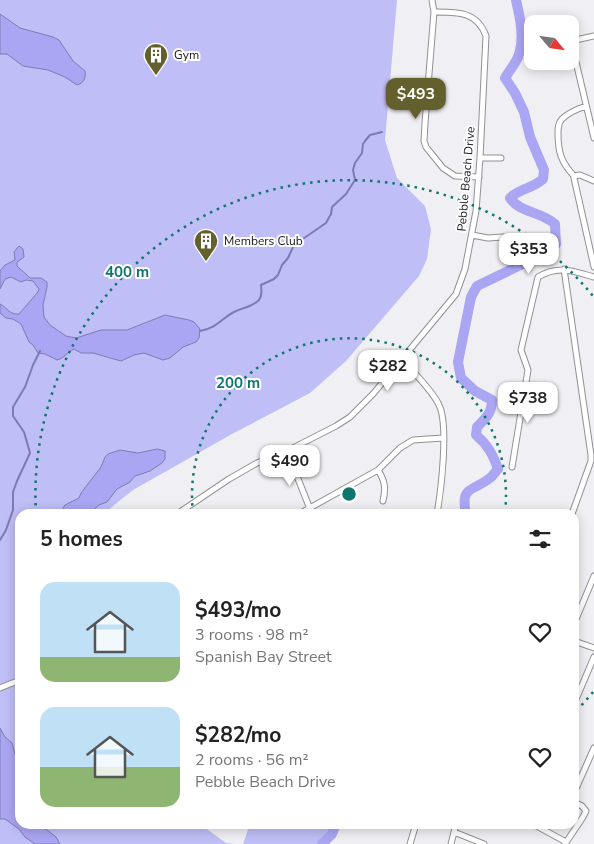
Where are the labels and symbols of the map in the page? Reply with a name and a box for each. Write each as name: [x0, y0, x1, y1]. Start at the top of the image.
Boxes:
north arrow: [524, 15, 579, 70]
building icon: Gym: [143, 42, 169, 76]
place label: Gym: [174, 47, 199, 63]
pin: $493: [386, 78, 446, 120]
street label: Pebble Beach Drive: [453, 126, 479, 232]
building icon: Members Club: [193, 228, 219, 262]
pin: $353: [499, 232, 559, 275]
place label: Members Club: [224, 233, 303, 249]
text: 400 m: [105, 262, 149, 282]
pin: $282: [358, 350, 418, 392]
text: 200 m: [216, 373, 260, 393]
pin: $738: [498, 382, 558, 424]
pin: $490: [260, 444, 320, 487]
centre of rings: [340, 485, 358, 503]

